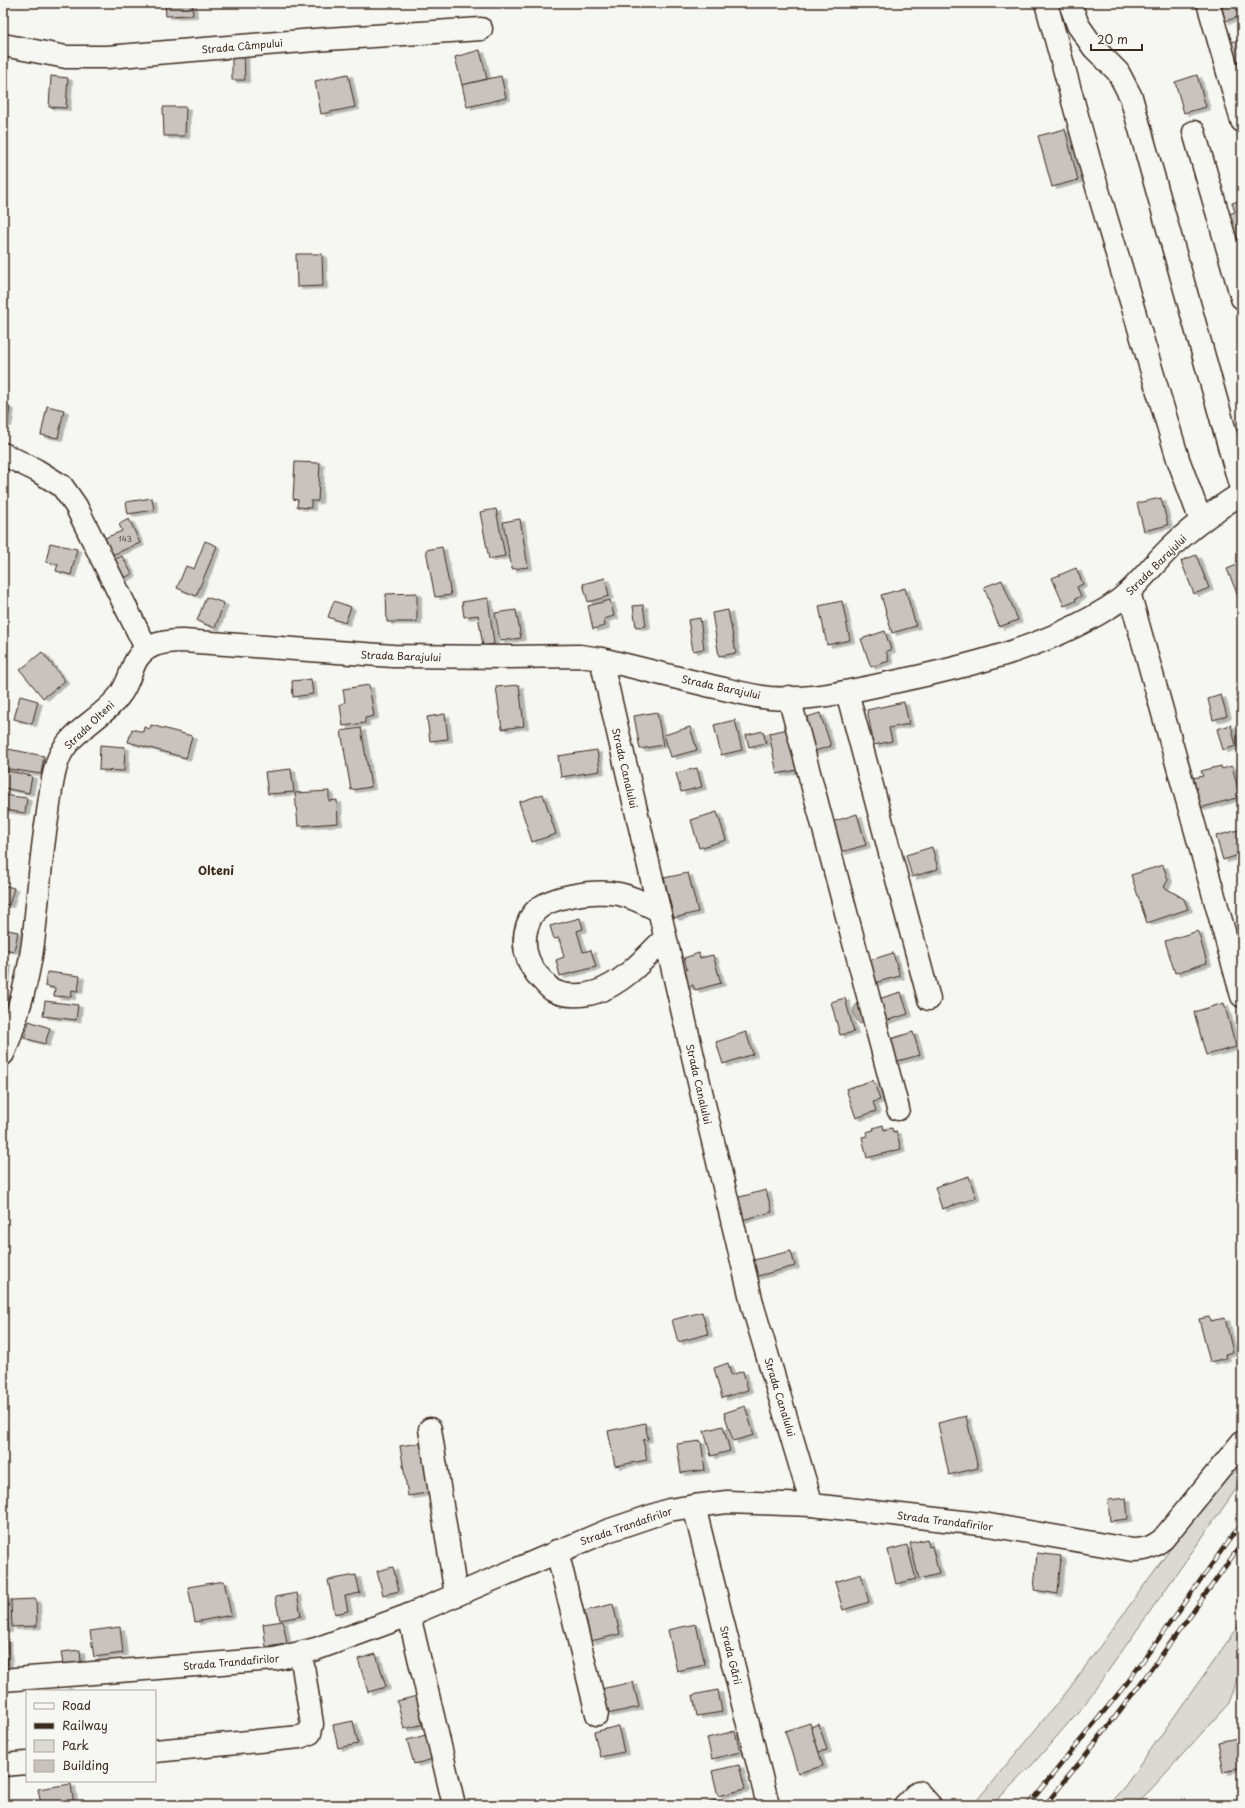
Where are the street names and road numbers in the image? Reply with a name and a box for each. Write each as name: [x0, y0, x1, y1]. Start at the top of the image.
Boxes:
street label: Strada Câmpului: [201, 34, 283, 57]
street label: Strada Barajului: [1122, 531, 1190, 598]
street label: Strada Barajului: [360, 647, 442, 664]
street label: Strada Barajului: [680, 671, 762, 702]
street label: Strada Olteni: [60, 697, 117, 752]
street label: Strada Canalului: [609, 726, 642, 810]
street label: Strada Canalului: [683, 1042, 716, 1126]
street label: Strada Canalului: [761, 1355, 800, 1438]
street label: Strada Trandafirilor: [578, 1503, 674, 1548]
street label: Strada Trandafirilor: [896, 1507, 994, 1534]
street label: Strada Gării: [717, 1624, 746, 1686]
street label: Strada Trandafirilor: [182, 1650, 280, 1673]

